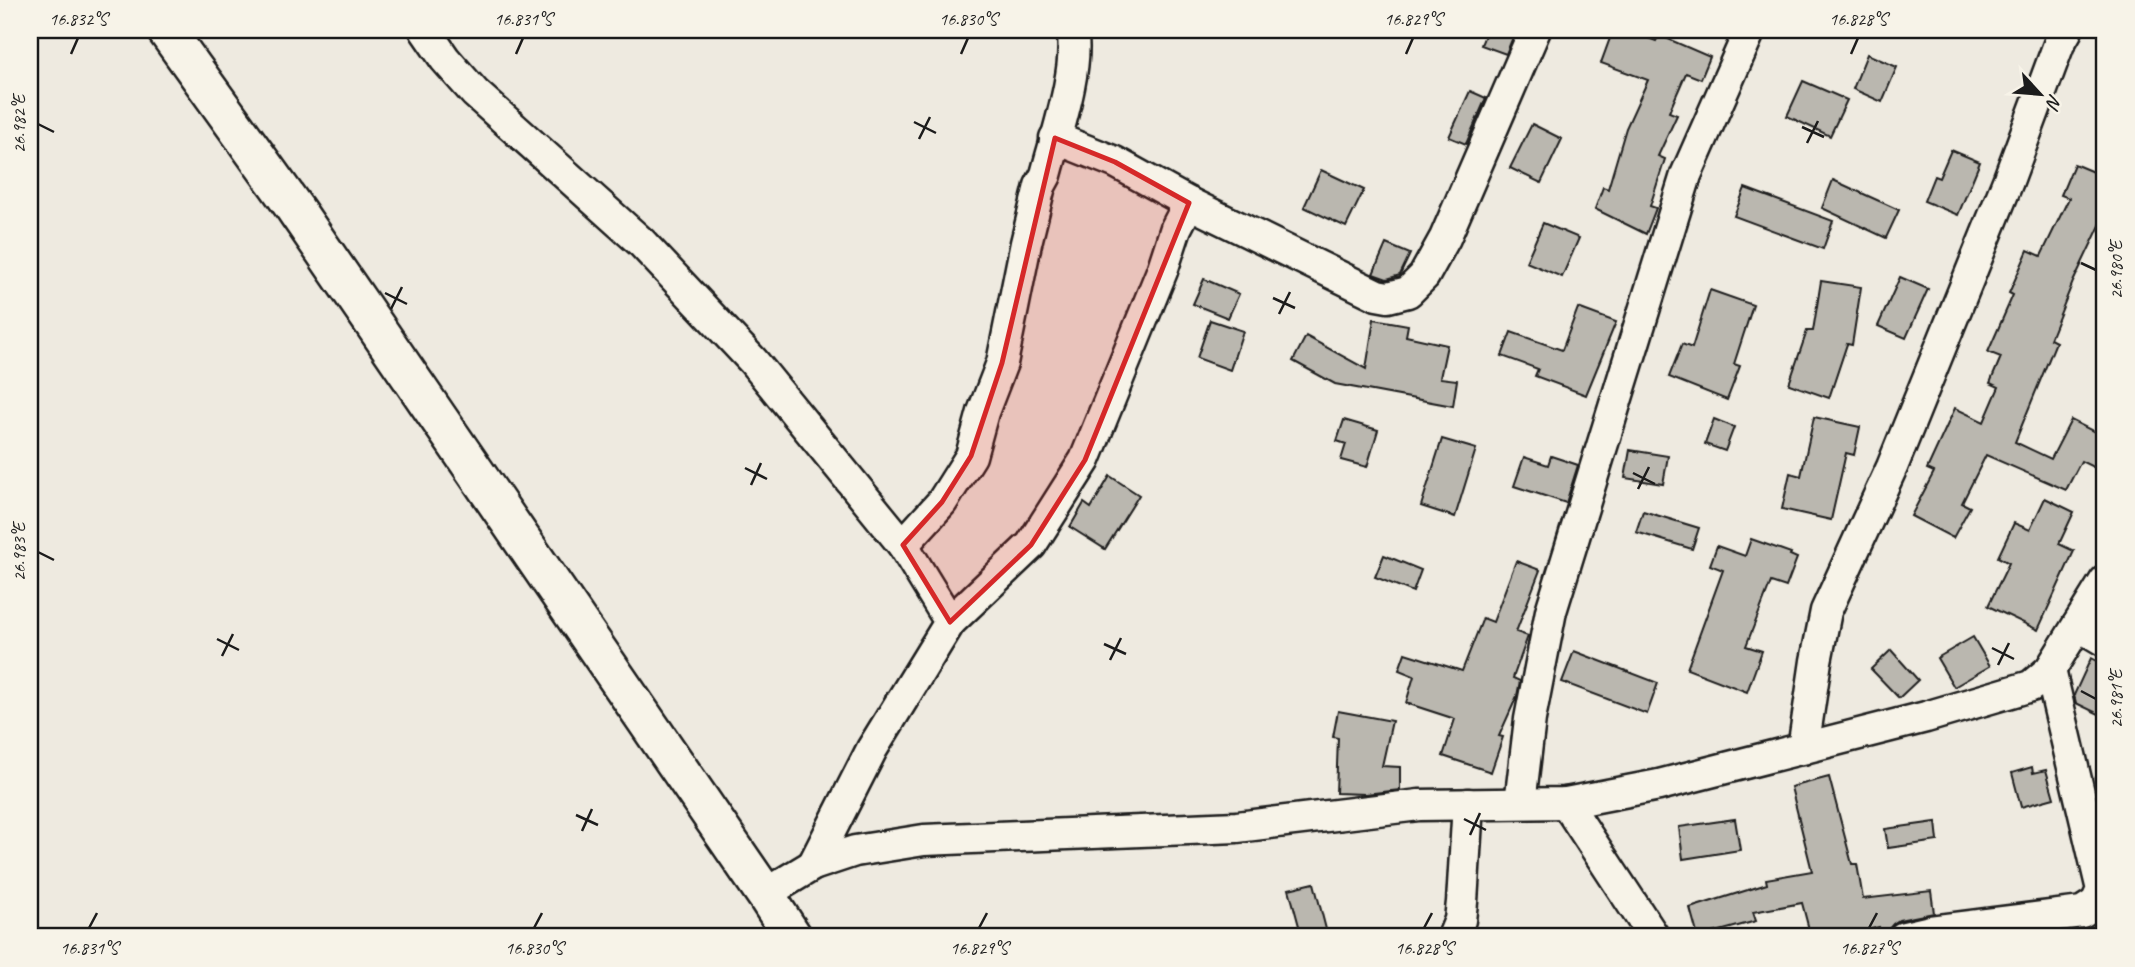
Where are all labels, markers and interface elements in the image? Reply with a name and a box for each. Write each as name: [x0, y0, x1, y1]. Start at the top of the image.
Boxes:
text: 16.832°S: [49, 8, 110, 30]
text: 16.831°S: [494, 8, 555, 30]
text: 16.830°S: [939, 8, 1000, 30]
text: 16.829°S: [1384, 8, 1445, 30]
text: 16.828°S: [1829, 8, 1890, 30]
north arrow: [2006, 60, 2076, 130]
text: N: [2040, 90, 2068, 114]
text: 26.982°E: [8, 92, 30, 153]
text: 26.980°E: [2105, 238, 2127, 299]
text: 26.983°E: [8, 520, 30, 581]
text: 26.981°E: [2105, 667, 2127, 728]
text: 16.831°S: [60, 937, 121, 959]
text: 16.830°S: [505, 937, 566, 959]
text: 16.829°S: [950, 937, 1011, 959]
text: 16.828°S: [1395, 937, 1456, 959]
text: 16.827°S: [1840, 937, 1901, 959]

